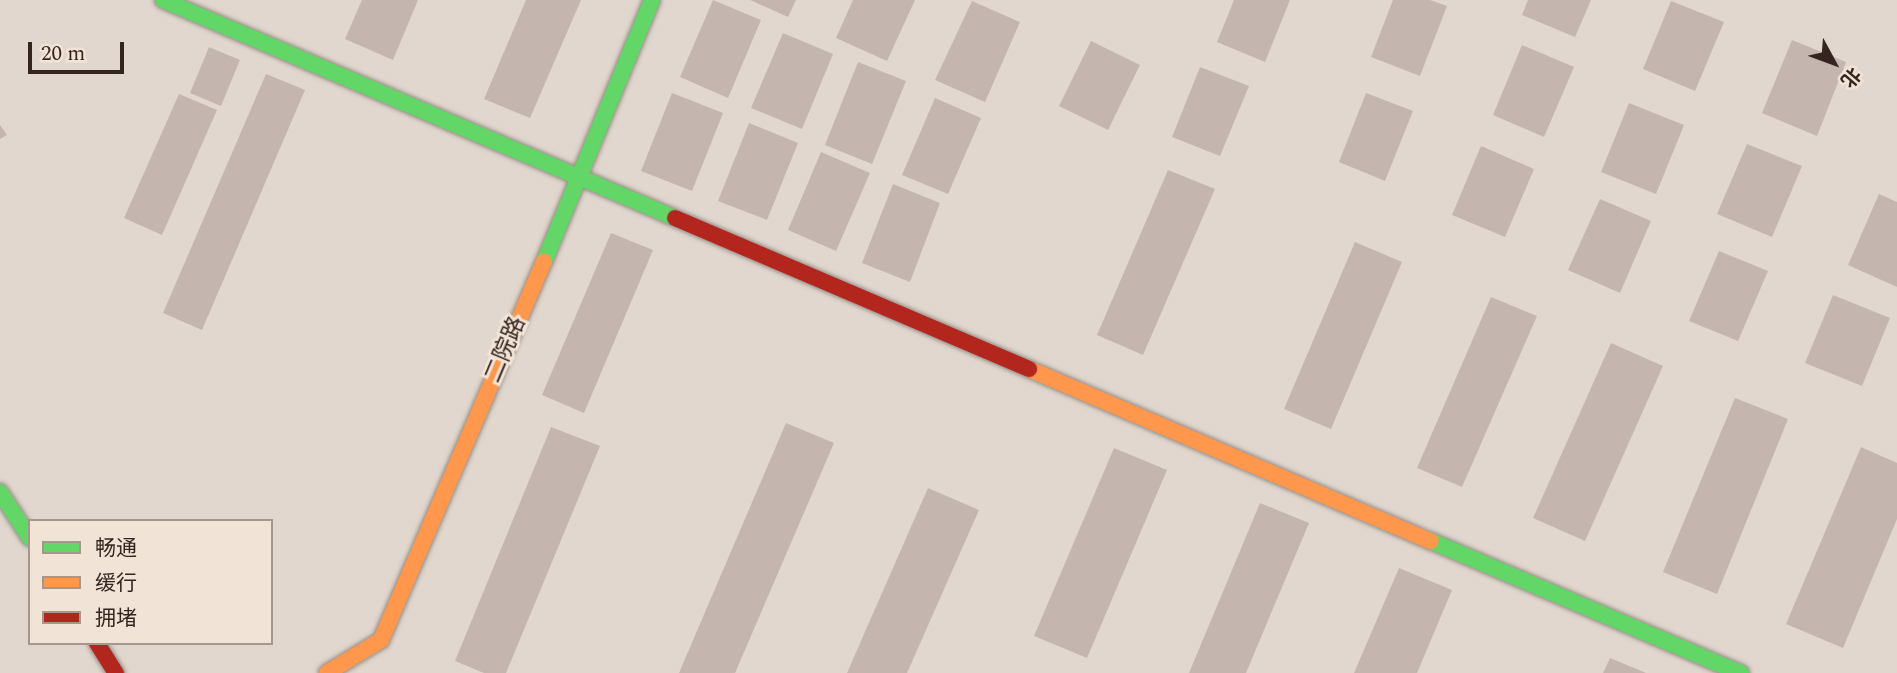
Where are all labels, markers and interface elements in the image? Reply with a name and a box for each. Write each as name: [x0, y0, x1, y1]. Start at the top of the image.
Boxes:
scale bar: [32, 28, 128, 72]
north arrow: [1799, 28, 1869, 98]
text: 20 m: [41, 38, 85, 70]
text: 北: [1833, 60, 1867, 94]
street label: 二院路: [480, 313, 532, 387]
legend: [28, 519, 273, 645]
text: 畅通: [95, 533, 137, 565]
text: 缓行: [95, 568, 137, 600]
text: 拥堵: [95, 603, 137, 635]

